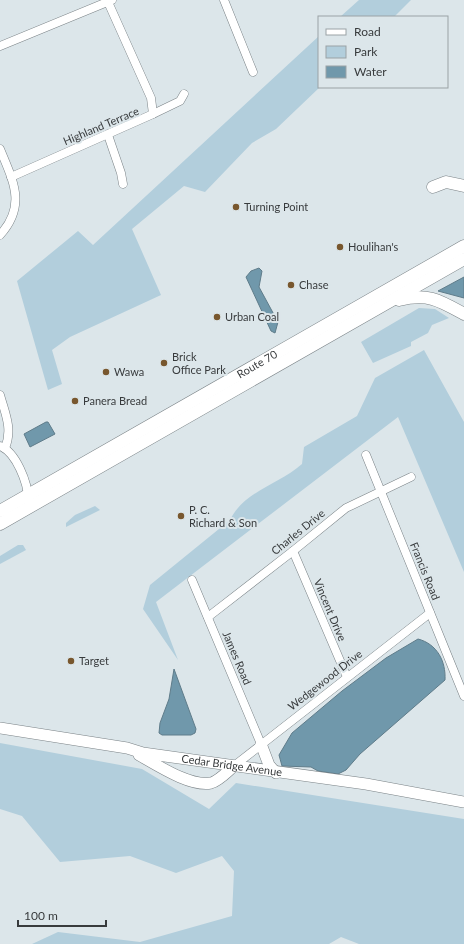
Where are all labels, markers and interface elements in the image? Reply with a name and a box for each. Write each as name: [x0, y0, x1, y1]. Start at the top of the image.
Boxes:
legend: [318, 16, 448, 88]
text: Road: [354, 24, 381, 39]
text: Park: [354, 44, 378, 59]
text: Water: [354, 64, 387, 79]
street label: Highland Terrace: [61, 104, 141, 147]
place label: Turning Point: [244, 200, 308, 213]
marker: Turning Point: [231, 202, 241, 212]
place label: Houlihan's: [348, 240, 399, 253]
marker: Houlihan's: [335, 242, 345, 252]
place label: Chase: [299, 278, 329, 291]
marker: Chase: [286, 280, 296, 290]
place label: Urban Coal: [225, 310, 279, 323]
marker: Urban Coal: [212, 312, 222, 322]
street label: Route 70: [234, 347, 280, 380]
place label: Brick Office Park: [172, 350, 226, 376]
marker: Brick Office Park: [159, 358, 169, 368]
place label: Wawa: [114, 365, 144, 378]
marker: Wawa: [101, 367, 111, 377]
place label: Panera Bread: [83, 394, 147, 407]
marker: Panera Bread: [70, 396, 80, 406]
place label: P. C. Richard & Son: [189, 503, 257, 529]
street label: Charles Drive: [268, 506, 327, 557]
marker: P. C. Richard & Son: [176, 511, 186, 521]
street label: Francis Road: [408, 540, 443, 602]
street label: Vincent Drive: [312, 577, 349, 643]
street label: James Road: [220, 629, 255, 686]
street label: Wedgewood Drive: [285, 647, 364, 713]
place label: Target: [79, 654, 109, 667]
marker: Target: [66, 656, 76, 666]
street label: Cedar Bridge Avenue: [181, 751, 283, 778]
scale bar: [18, 902, 106, 928]
text: 100 m: [24, 908, 58, 923]

